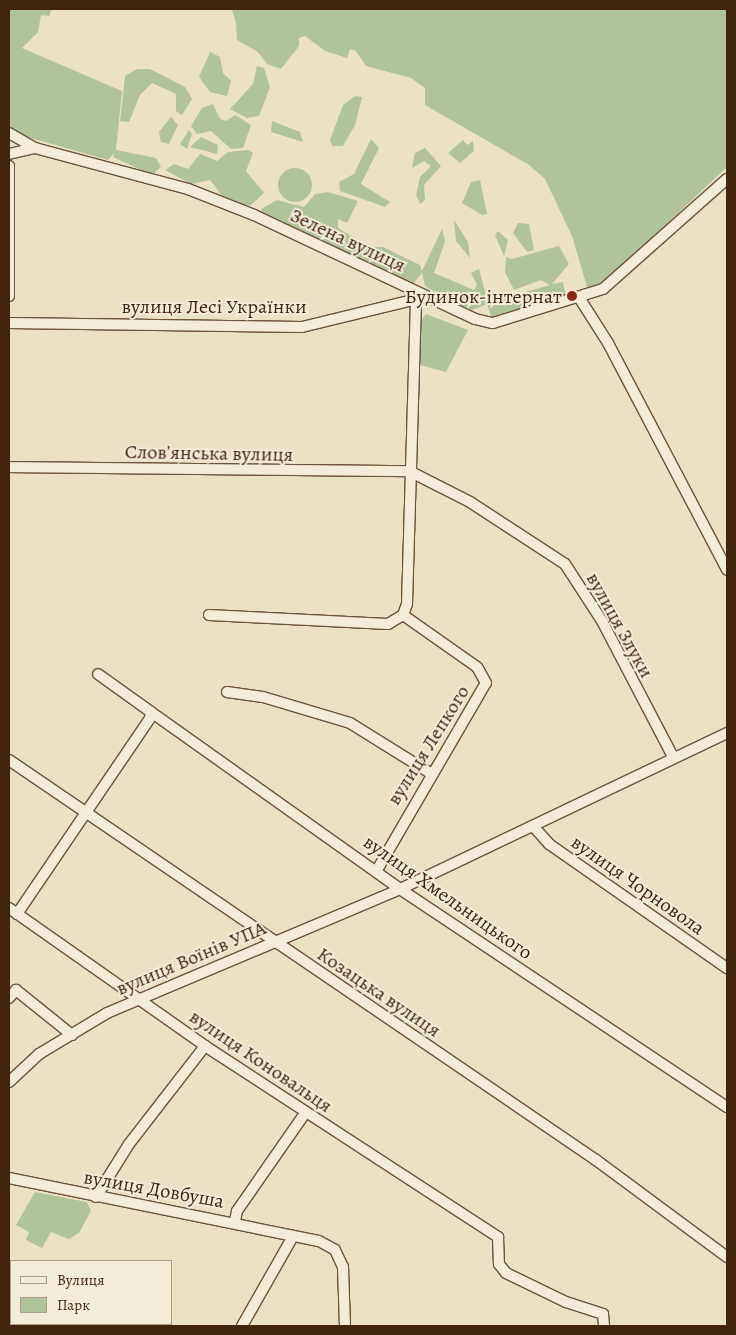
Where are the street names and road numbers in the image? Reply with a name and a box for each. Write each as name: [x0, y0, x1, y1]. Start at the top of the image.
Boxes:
street label: Зелена вулиця: [287, 203, 409, 277]
street label: вулиця Лесі Українки: [121, 294, 307, 318]
street label: Словʼянська вулиця: [125, 440, 293, 466]
street label: вулиця Злуки: [581, 568, 659, 682]
street label: вулиця Лепкого: [382, 681, 474, 809]
street label: вулиця Хмельницького: [359, 830, 537, 964]
street label: вулиця Чорновола: [567, 830, 709, 940]
street label: вулиця Воїнів УПА: [112, 916, 270, 1000]
street label: Козацька вулиця: [313, 942, 445, 1042]
street label: вулиця Коновальця: [185, 1004, 337, 1118]
street label: вулиця Довбуша: [82, 1165, 226, 1213]

